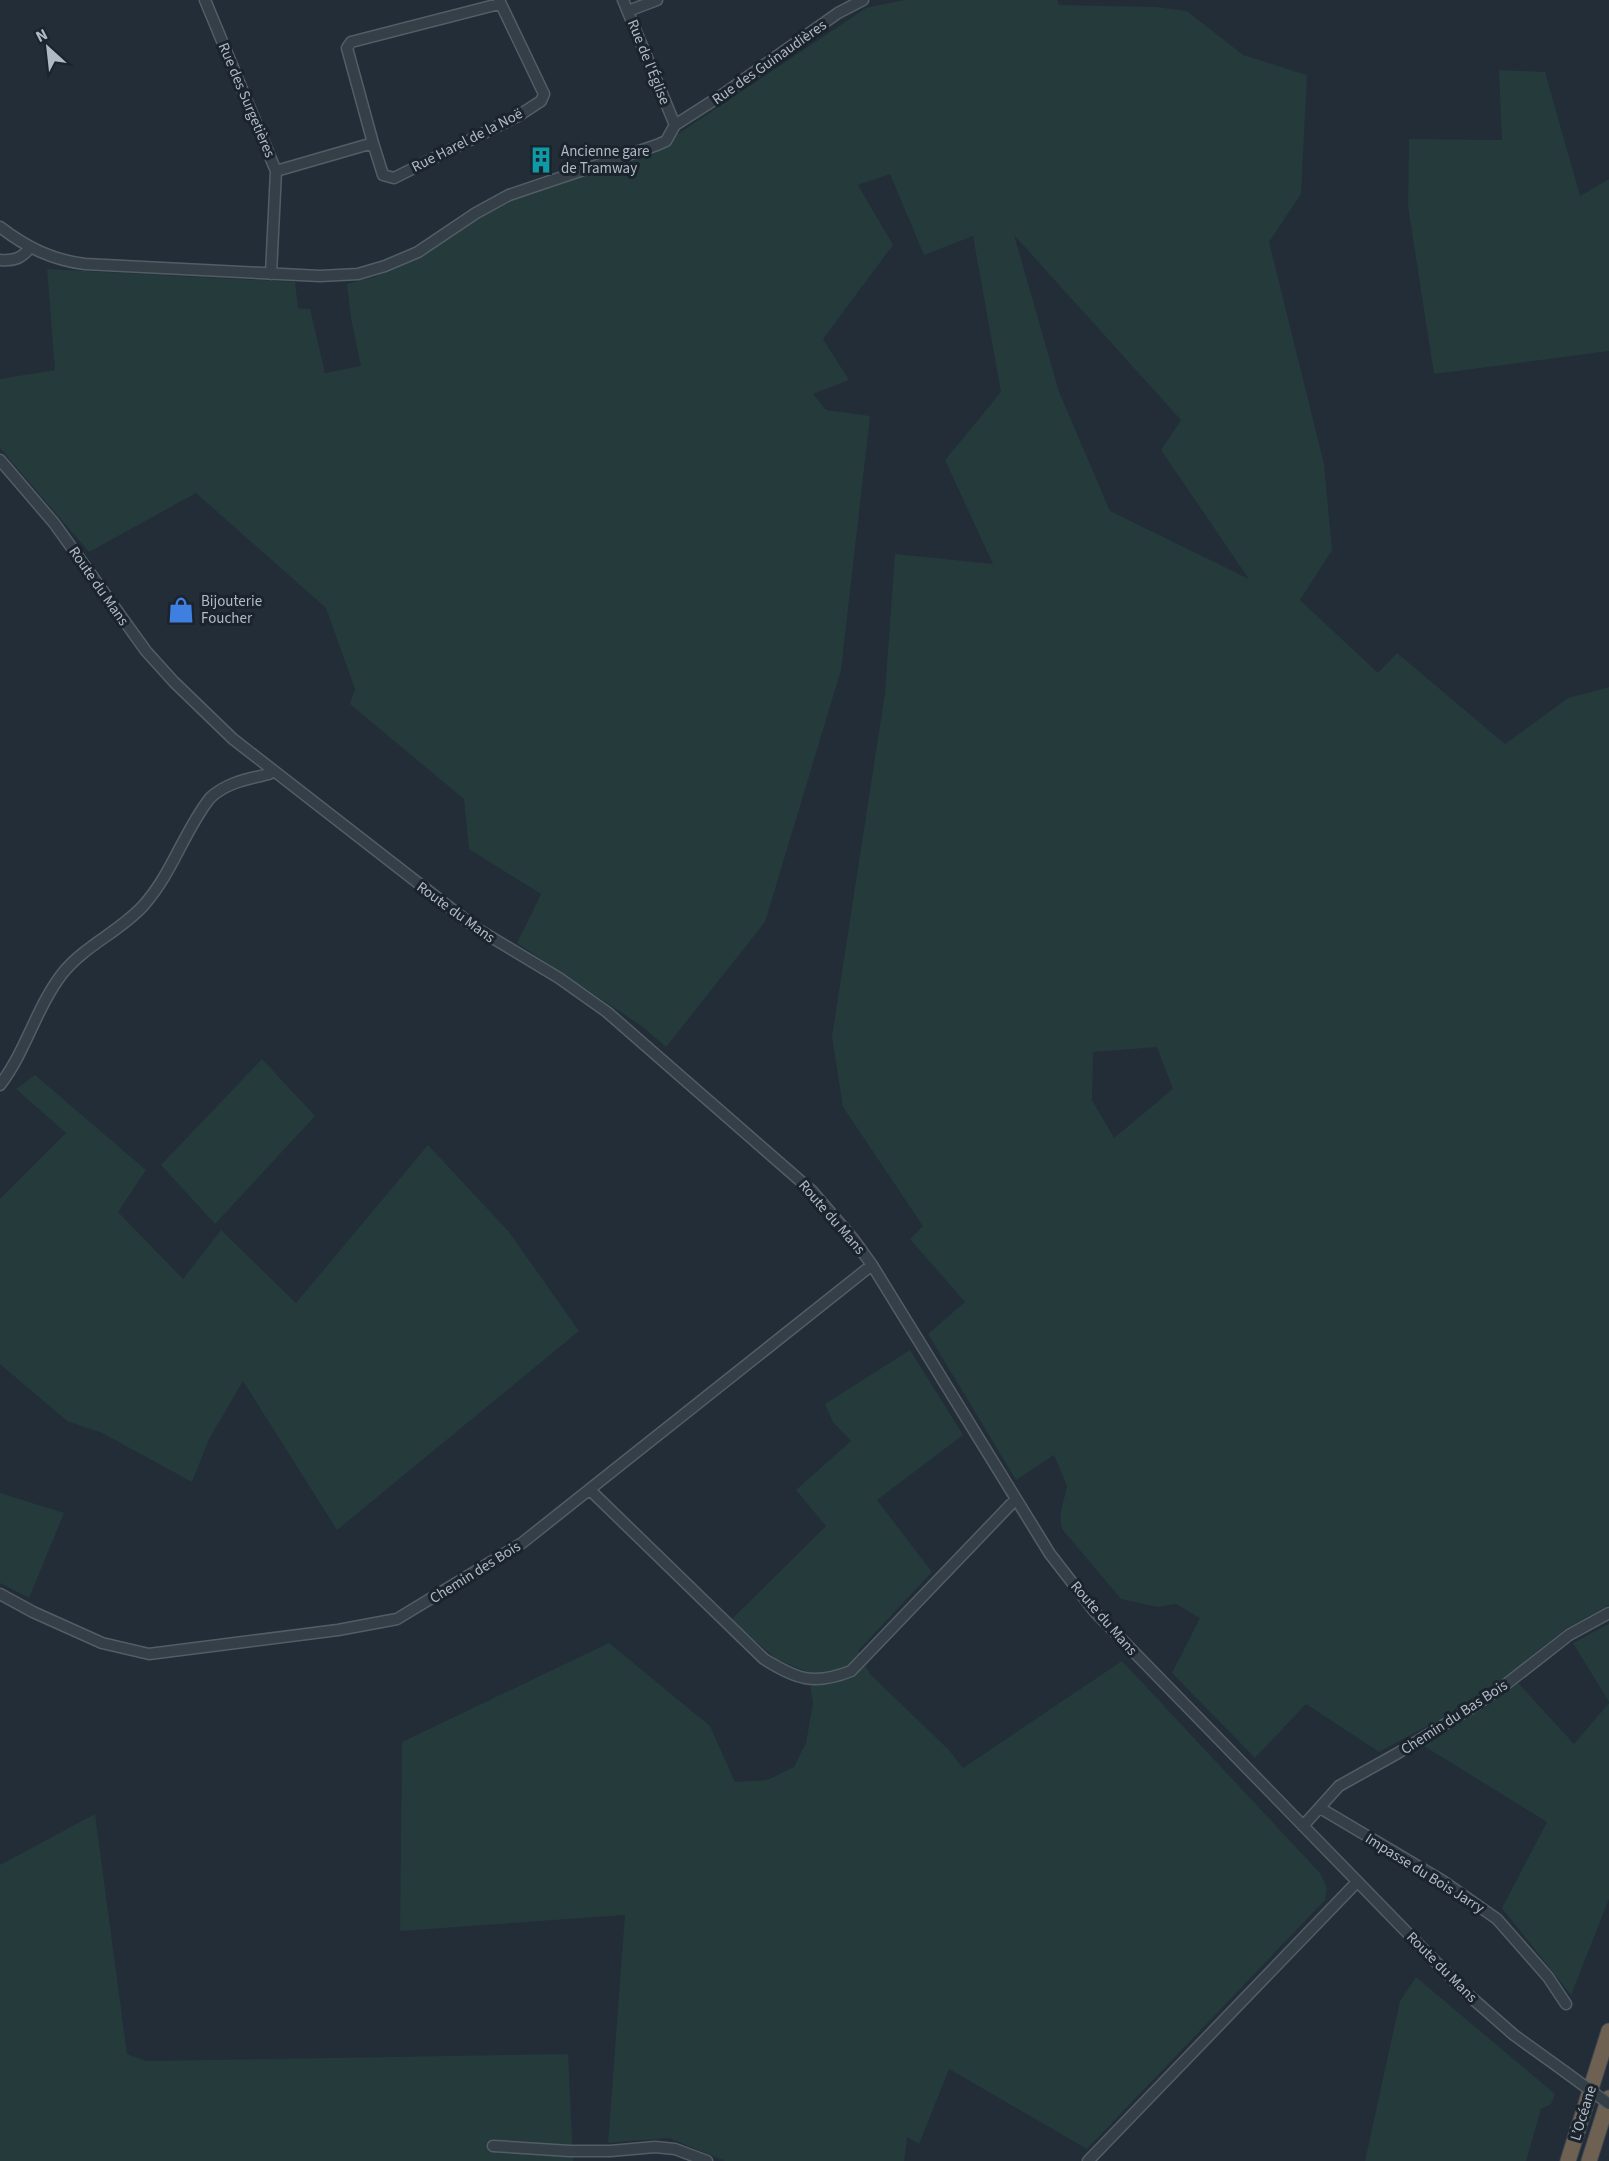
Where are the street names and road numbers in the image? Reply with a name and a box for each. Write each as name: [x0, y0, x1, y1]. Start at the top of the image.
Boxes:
street label: Rue des Guinaudières: [708, 15, 831, 110]
street label: Rue de l'Église: [622, 16, 675, 108]
street label: Rue des Surgetières: [213, 39, 280, 161]
street label: Rue Harel de la Noë: [408, 103, 526, 178]
street label: Route du Mans: [63, 542, 134, 630]
street label: Route du Mans: [412, 877, 499, 948]
street label: Route du Mans: [793, 1176, 870, 1259]
street label: Chemin des Bois: [426, 1536, 525, 1609]
street label: Route du Mans: [1065, 1577, 1142, 1660]
street label: Chemin du Bas Bois: [1397, 1675, 1512, 1760]
street label: Impasse du Bois Jarry: [1361, 1828, 1488, 1919]
street label: Route du Mans: [1402, 1927, 1482, 2007]
street label: L’Océane: [1565, 2083, 1602, 2143]

